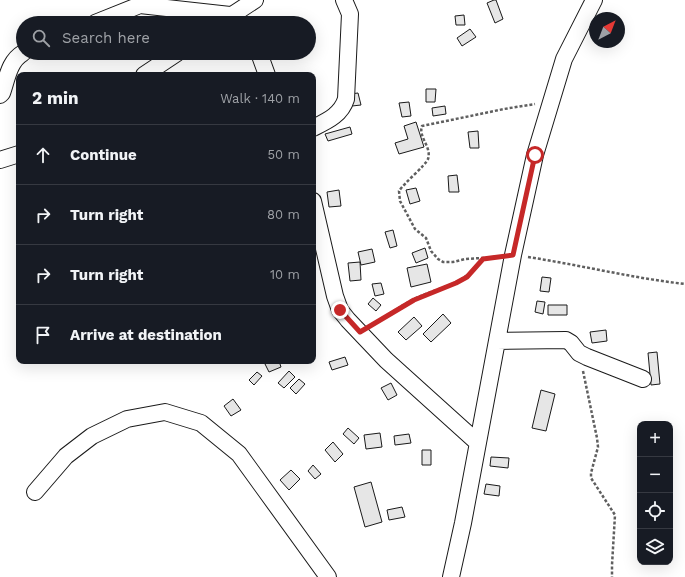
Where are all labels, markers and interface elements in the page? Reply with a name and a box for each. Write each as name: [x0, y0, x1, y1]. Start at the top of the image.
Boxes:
north arrow: [589, 12, 625, 48]
search box: [16, 16, 316, 60]
icon: search: [30, 27, 52, 49]
text: Search here: [62, 29, 150, 47]
text: 2 min: [32, 88, 78, 108]
text: Walk · 140 m: [220, 91, 300, 106]
icon: ahead: [32, 144, 54, 166]
text: Continue: [70, 146, 137, 164]
route start: [526, 146, 544, 164]
text: 50 m: [268, 147, 300, 162]
icon: right: [32, 204, 54, 226]
text: Turn right: [70, 206, 143, 224]
text: 80 m: [267, 207, 300, 222]
icon: right: [32, 264, 54, 286]
text: Turn right: [70, 266, 143, 284]
text: 10 m: [270, 267, 300, 282]
route end: [331, 301, 349, 319]
icon: arrive: [32, 324, 54, 346]
text: Arrive at destination: [70, 326, 222, 344]
map controls: [637, 421, 673, 565]
button: +: [637, 421, 673, 457]
button: −: [637, 457, 673, 493]
button: locate: [637, 493, 673, 529]
button: layers: [637, 529, 673, 565]

